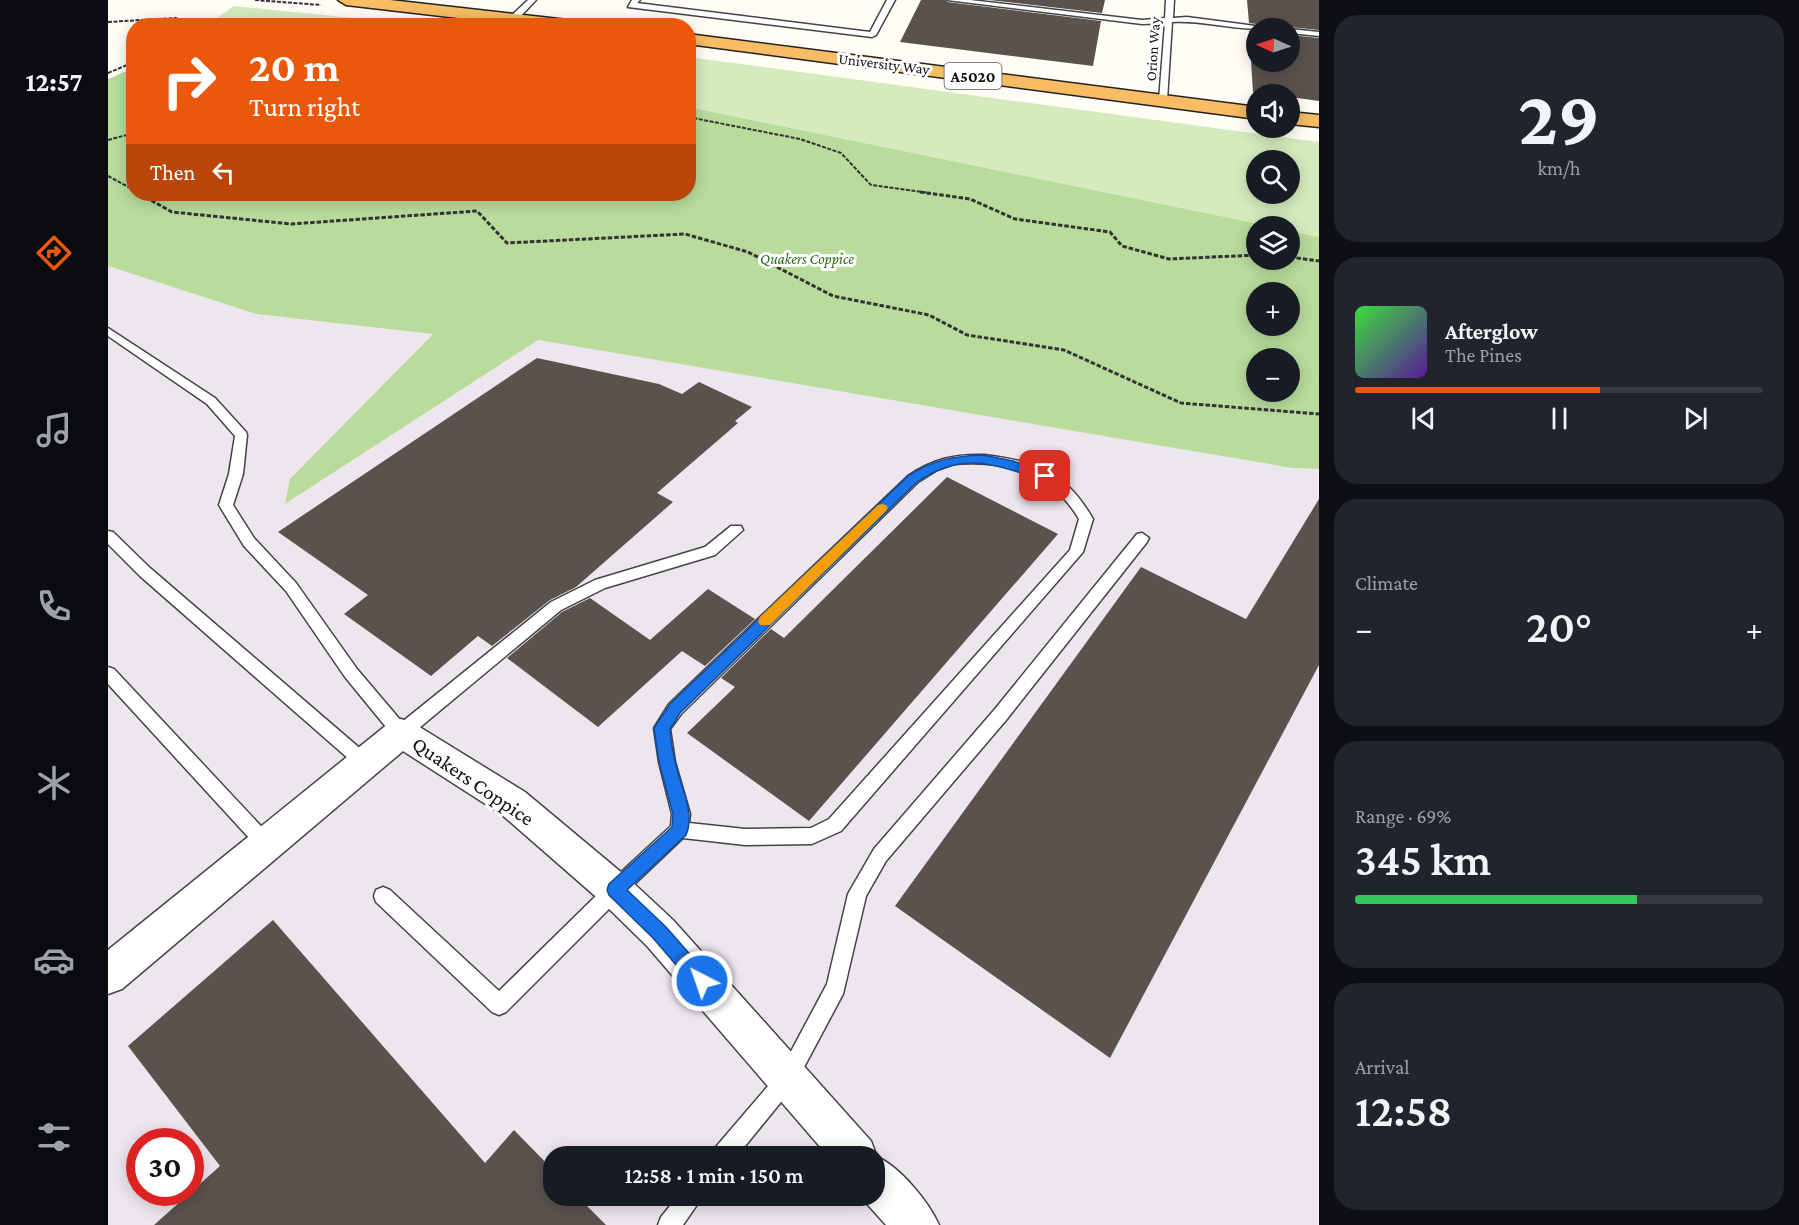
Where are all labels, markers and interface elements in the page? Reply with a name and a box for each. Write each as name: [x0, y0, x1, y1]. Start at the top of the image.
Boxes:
street label: Orion Way: [1143, 16, 1164, 82]
north arrow: [1246, 18, 1300, 72]
map controls: [1246, 18, 1300, 402]
icon: right: [150, 42, 228, 120]
text: 20 m: [249, 43, 340, 90]
street label: University Way: [837, 50, 931, 79]
road number: A5020: [944, 63, 1002, 89]
text: 12:57: [25, 67, 83, 97]
text: 29: [1518, 74, 1600, 161]
button: sound: [1246, 84, 1300, 138]
text: Turn right: [249, 92, 360, 122]
button: search: [1246, 150, 1300, 204]
icon: left: [207, 156, 240, 189]
text: km/h: [1537, 157, 1581, 179]
text: Then: [150, 160, 195, 185]
button: layers: [1246, 216, 1300, 270]
icon: directions: [33, 232, 75, 274]
park label: Quakers Coppice: [760, 251, 854, 268]
button: +: [1246, 282, 1300, 336]
text: Afterglow: [1445, 319, 1538, 344]
text: The Pines: [1445, 344, 1522, 366]
button: −: [1246, 348, 1300, 402]
icon: previous: [1407, 402, 1440, 435]
icon: pause: [1543, 402, 1576, 435]
icon: next: [1679, 402, 1712, 435]
icon: music: [33, 409, 75, 451]
pin: [1019, 450, 1070, 501]
icon: arrive: [1028, 459, 1061, 492]
text: Climate: [1355, 572, 1418, 594]
icon: phone: [33, 585, 75, 627]
text: 20°: [1526, 602, 1592, 652]
text: −: [1355, 610, 1372, 647]
text: +: [1746, 610, 1763, 647]
street label: Quakers Coppice: [408, 731, 538, 831]
icon: climate: [33, 762, 75, 804]
text: Range · 69%: [1355, 805, 1451, 827]
text: 345 km: [1355, 835, 1491, 885]
icon: car: [33, 939, 75, 981]
position arrow: [670, 949, 734, 1013]
text: Arrival: [1355, 1056, 1409, 1078]
text: 12:58: [1355, 1086, 1452, 1136]
icon: filters: [33, 1116, 75, 1158]
speed limit sign: 30: [126, 1128, 204, 1206]
text: 12:58 · 1 min · 150 m: [624, 1163, 804, 1188]

